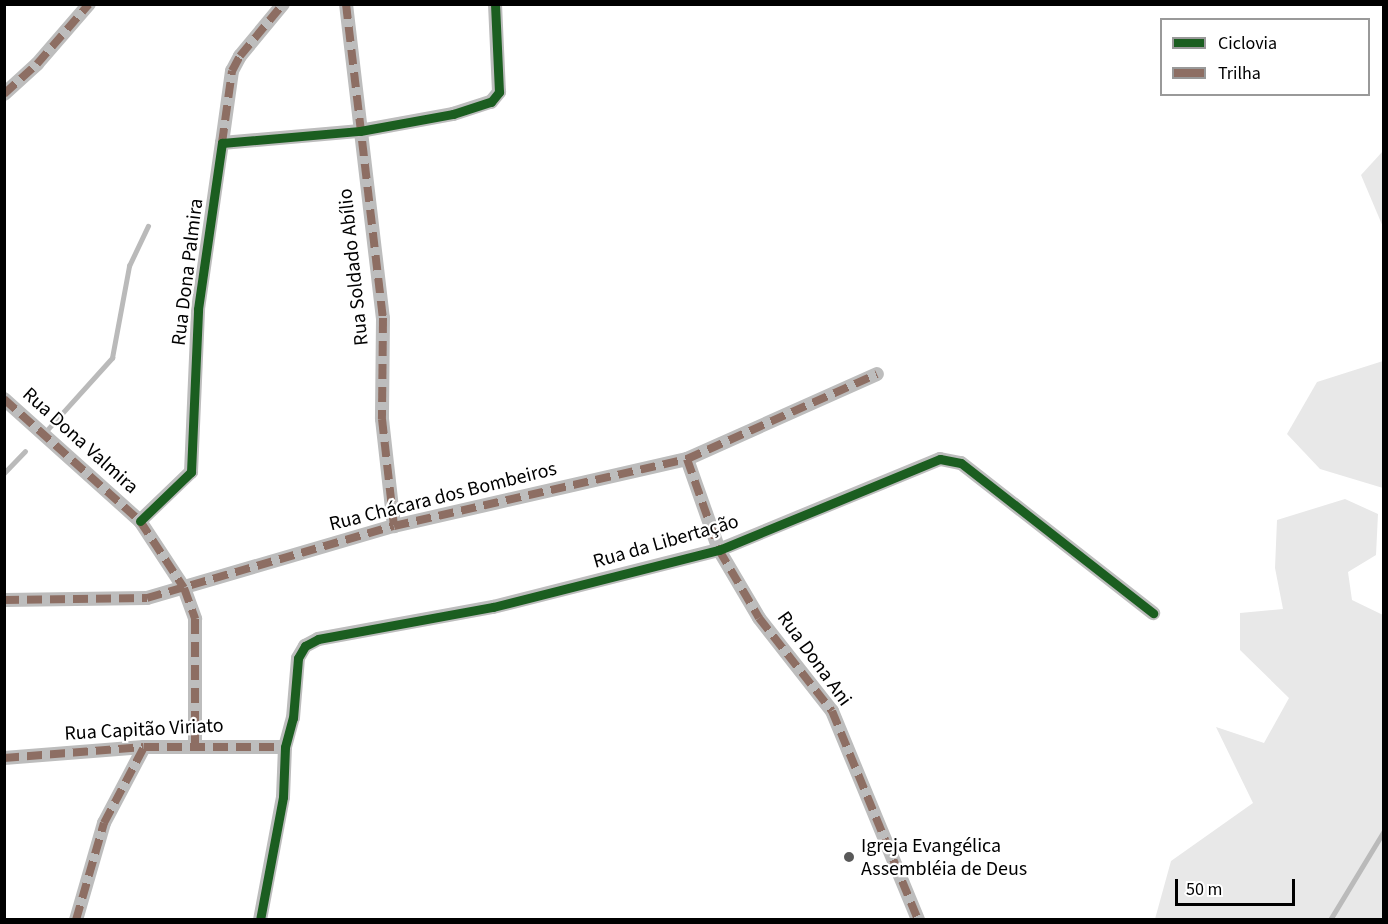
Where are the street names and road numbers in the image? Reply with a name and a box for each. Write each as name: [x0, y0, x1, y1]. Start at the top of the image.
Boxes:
street label: Rua Soldado Abílio: [334, 187, 374, 347]
street label: Rua Dona Palmira: [167, 197, 209, 347]
street label: Rua Dona Valmira: [17, 383, 143, 499]
street label: Rua Chácara dos Bombeiros: [327, 457, 559, 537]
street label: Rua da Libertação: [590, 510, 742, 574]
street label: Rua Dona Ani: [772, 607, 856, 711]
street label: Rua Capitão Viriato: [64, 714, 224, 746]

